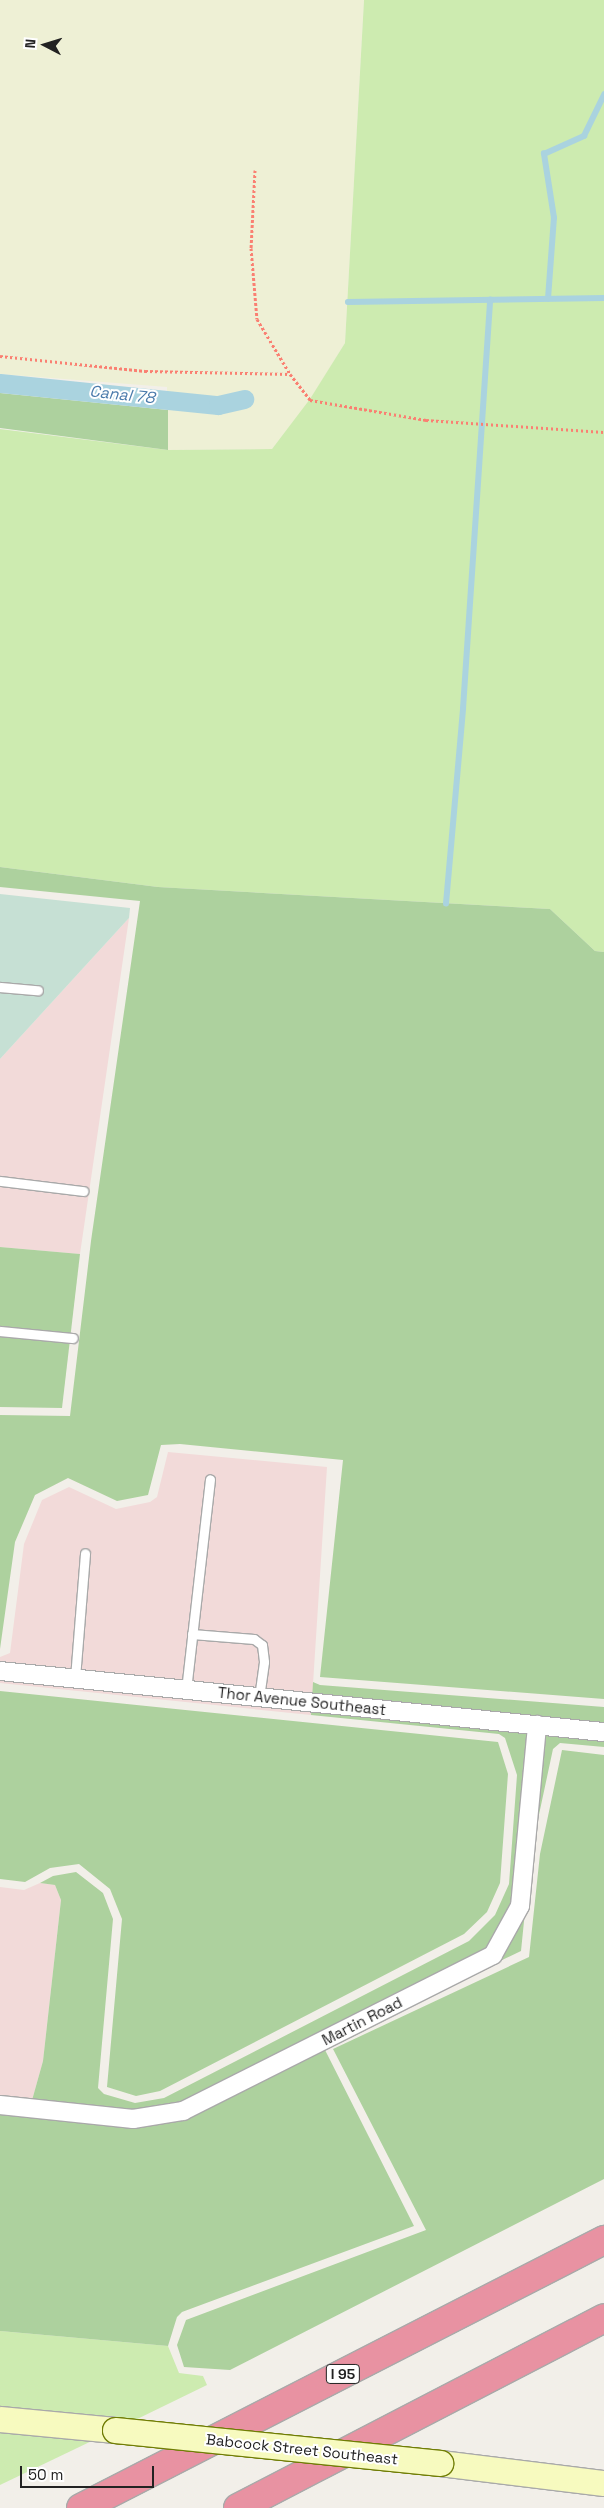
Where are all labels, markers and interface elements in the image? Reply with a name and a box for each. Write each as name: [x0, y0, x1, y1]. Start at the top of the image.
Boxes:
north arrow: [20, 20, 70, 70]
text: N: [21, 38, 39, 49]
water label: Canal 78: [88, 382, 156, 408]
street label: Thor Avenue Southeast: [217, 1683, 387, 1719]
street label: Martin Road: [319, 1993, 405, 2049]
road number: I 95: [326, 2362, 360, 2386]
street label: Babcock Street Southeast: [205, 2430, 399, 2468]
scale bar: [22, 2456, 156, 2488]
text: 50 m: [28, 2465, 63, 2484]

